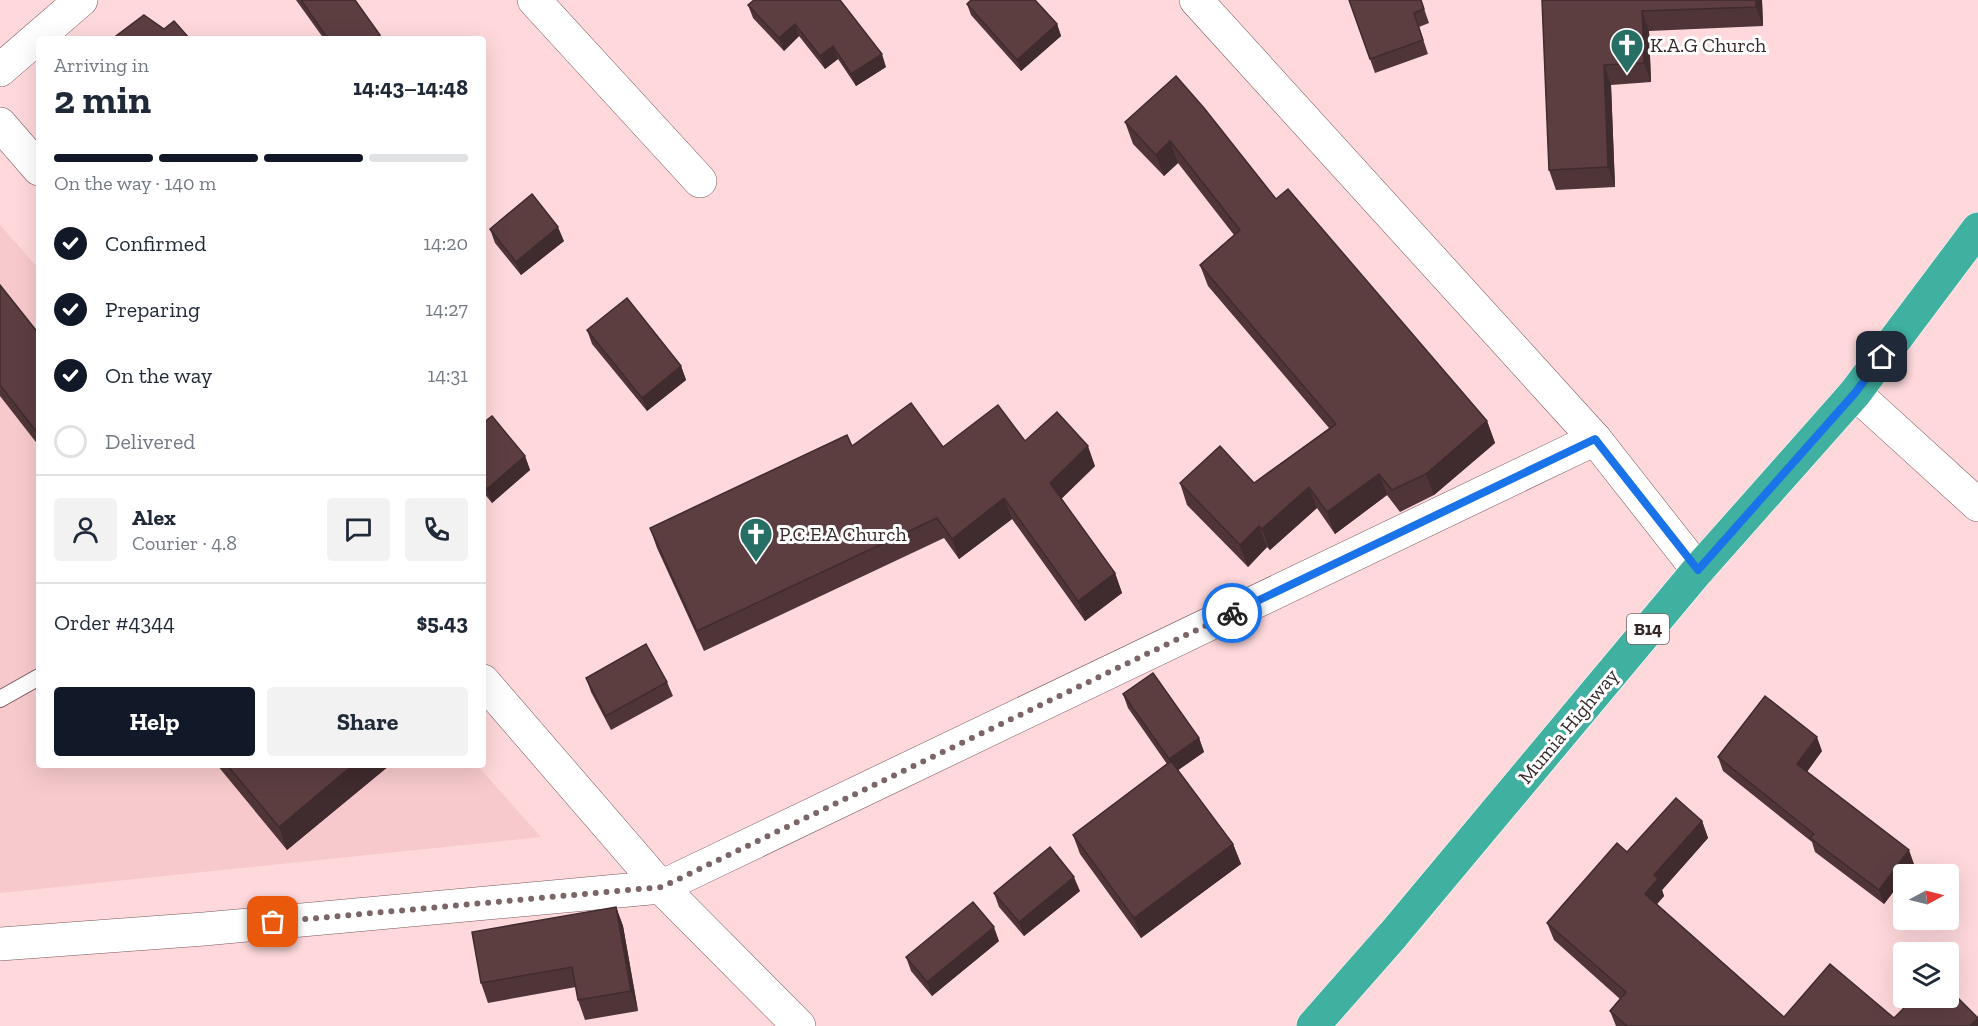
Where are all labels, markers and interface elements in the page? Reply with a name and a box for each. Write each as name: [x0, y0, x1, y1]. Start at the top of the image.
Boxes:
church icon: K.A.G Church: [1609, 27, 1645, 74]
place label: K.A.G Church: [1650, 33, 1767, 57]
text: Arriving in: [54, 53, 149, 77]
text: 14:43–14:48: [353, 74, 468, 101]
text: 2 min: [54, 76, 151, 123]
text: On the way · 140 m: [54, 171, 216, 195]
icon: check: [54, 227, 87, 260]
text: Confirmed: [105, 230, 206, 257]
text: 14:20: [423, 231, 468, 255]
icon: check: [54, 293, 87, 326]
text: Preparing: [105, 296, 200, 323]
text: 14:27: [425, 297, 468, 321]
pin: [1856, 331, 1907, 382]
icon: home: [1865, 340, 1898, 373]
icon: check: [54, 359, 87, 392]
text: On the way: [105, 362, 212, 389]
text: 14:31: [428, 363, 468, 387]
text: Delivered: [105, 428, 195, 455]
button: person: [54, 498, 117, 561]
button: chat: [327, 498, 390, 561]
button: phone: [405, 498, 468, 561]
text: Alex: [132, 504, 176, 531]
church icon: P.C.E.A Church: [738, 516, 774, 563]
place label: P.C.E.A Church: [779, 522, 907, 546]
text: Courier · 4.8: [132, 531, 237, 555]
courier: [1202, 583, 1262, 643]
icon: bike: [1216, 597, 1249, 630]
text: Order #4344: [54, 609, 175, 636]
text: $5.43: [416, 609, 468, 636]
road number: B14: [1627, 614, 1669, 644]
street label: Mumia Highway: [1513, 663, 1624, 788]
button: Help: [54, 687, 255, 756]
button: Share: [267, 687, 468, 756]
north arrow: [1893, 864, 1959, 930]
map controls: [1893, 864, 1959, 1008]
pin: [247, 896, 298, 947]
icon: bag: [256, 905, 289, 938]
button: layers: [1893, 942, 1959, 1008]

